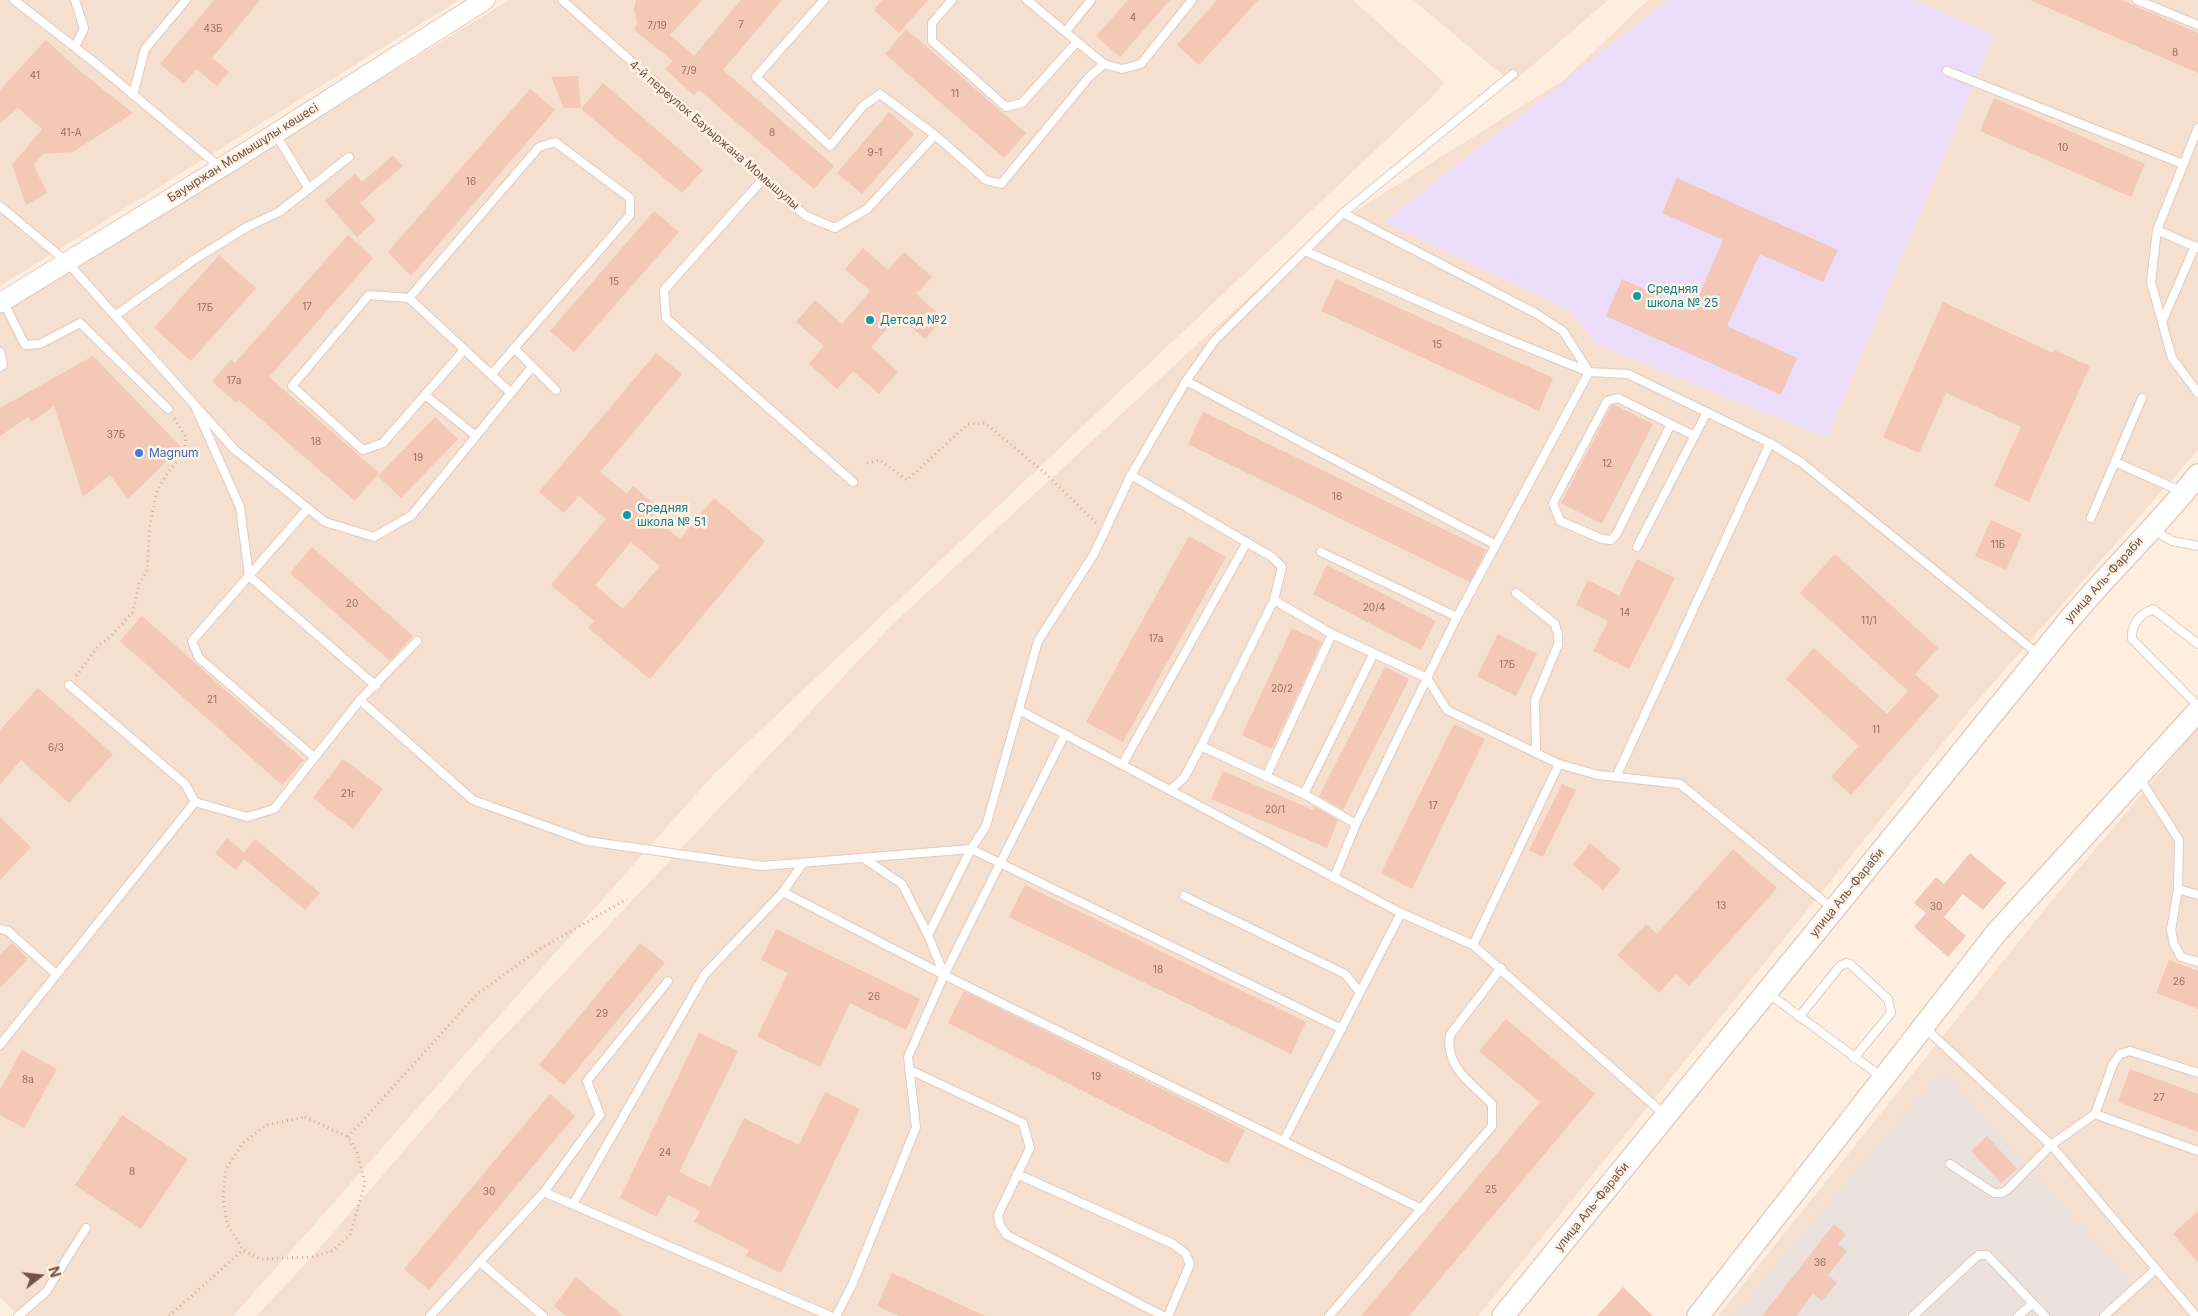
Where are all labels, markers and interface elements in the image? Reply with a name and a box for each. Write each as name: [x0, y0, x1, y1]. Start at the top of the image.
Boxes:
house number: 4: [1130, 12, 1136, 24]
house number: 7: [738, 19, 744, 31]
house number: 7/19: [647, 20, 667, 32]
house number: 43Б: [203, 23, 223, 35]
house number: 8: [2172, 47, 2178, 59]
street label: 4-й переулок Бауыржана Момышулы: [626, 57, 802, 213]
house number: 7/9: [681, 65, 697, 77]
house number: 41: [30, 70, 40, 82]
house number: 11: [951, 88, 959, 100]
street label: Бауыржан Момышұлы көшесі: [165, 101, 321, 205]
house number: 41-А: [60, 127, 82, 139]
house number: 8: [769, 127, 775, 139]
house number: 10: [2058, 142, 2068, 154]
house number: 9-1: [868, 147, 882, 159]
house number: 16: [466, 176, 476, 188]
house number: 15: [609, 276, 619, 288]
place label: Средняя школа № 25: [1647, 282, 1718, 310]
marker: Средняя школа № 25: [1631, 290, 1643, 302]
house number: 17: [302, 301, 312, 313]
house number: 17Б: [197, 302, 213, 314]
place label: Детсад №2: [880, 313, 947, 327]
marker: Детсад №2: [864, 314, 876, 326]
house number: 15: [1432, 339, 1442, 351]
house number: 17а: [227, 375, 241, 387]
house number: 37Б: [107, 429, 125, 441]
house number: 18: [311, 436, 321, 448]
place label: Magnum: [149, 446, 199, 460]
marker: Magnum: [133, 447, 145, 459]
house number: 19: [413, 452, 423, 464]
house number: 12: [1602, 458, 1612, 470]
house number: 16: [1332, 491, 1342, 503]
place label: Средняя школа № 51: [637, 501, 706, 529]
marker: Средняя школа № 51: [621, 509, 633, 521]
street label: улица Аль-Фараби: [2062, 534, 2146, 626]
house number: 11Б: [1991, 539, 2005, 551]
house number: 20: [346, 598, 358, 610]
house number: 20/4: [1363, 602, 1385, 614]
house number: 14: [1620, 607, 1630, 619]
house number: 11/1: [1861, 615, 1877, 627]
house number: 17а: [1149, 633, 1163, 645]
house number: 17Б: [1499, 659, 1515, 671]
house number: 20/2: [1271, 683, 1293, 695]
house number: 21: [207, 694, 217, 706]
house number: 11: [1872, 724, 1880, 736]
house number: 6/3: [48, 742, 64, 754]
house number: 21г: [341, 788, 355, 800]
house number: 17: [1428, 800, 1438, 812]
house number: 20/1: [1265, 804, 1285, 816]
street label: улица Аль-Фараби: [1807, 846, 1887, 940]
house number: 13: [1716, 900, 1726, 912]
house number: 30: [1930, 901, 1942, 913]
house number: 18: [1153, 964, 1163, 976]
house number: 26: [2173, 976, 2185, 988]
house number: 26: [868, 991, 880, 1003]
house number: 29: [596, 1008, 608, 1020]
house number: 19: [1091, 1071, 1101, 1083]
house number: 8а: [22, 1074, 34, 1086]
house number: 27: [2153, 1092, 2165, 1104]
house number: 24: [659, 1147, 671, 1159]
street label: улица Аль-Фараби: [1552, 1160, 1632, 1254]
house number: 8: [129, 1166, 135, 1178]
house number: 25: [1485, 1184, 1497, 1196]
house number: 30: [483, 1186, 495, 1198]
north arrow: [15, 1251, 65, 1301]
house number: 36: [1814, 1257, 1826, 1269]
text: N: [45, 1264, 65, 1279]

